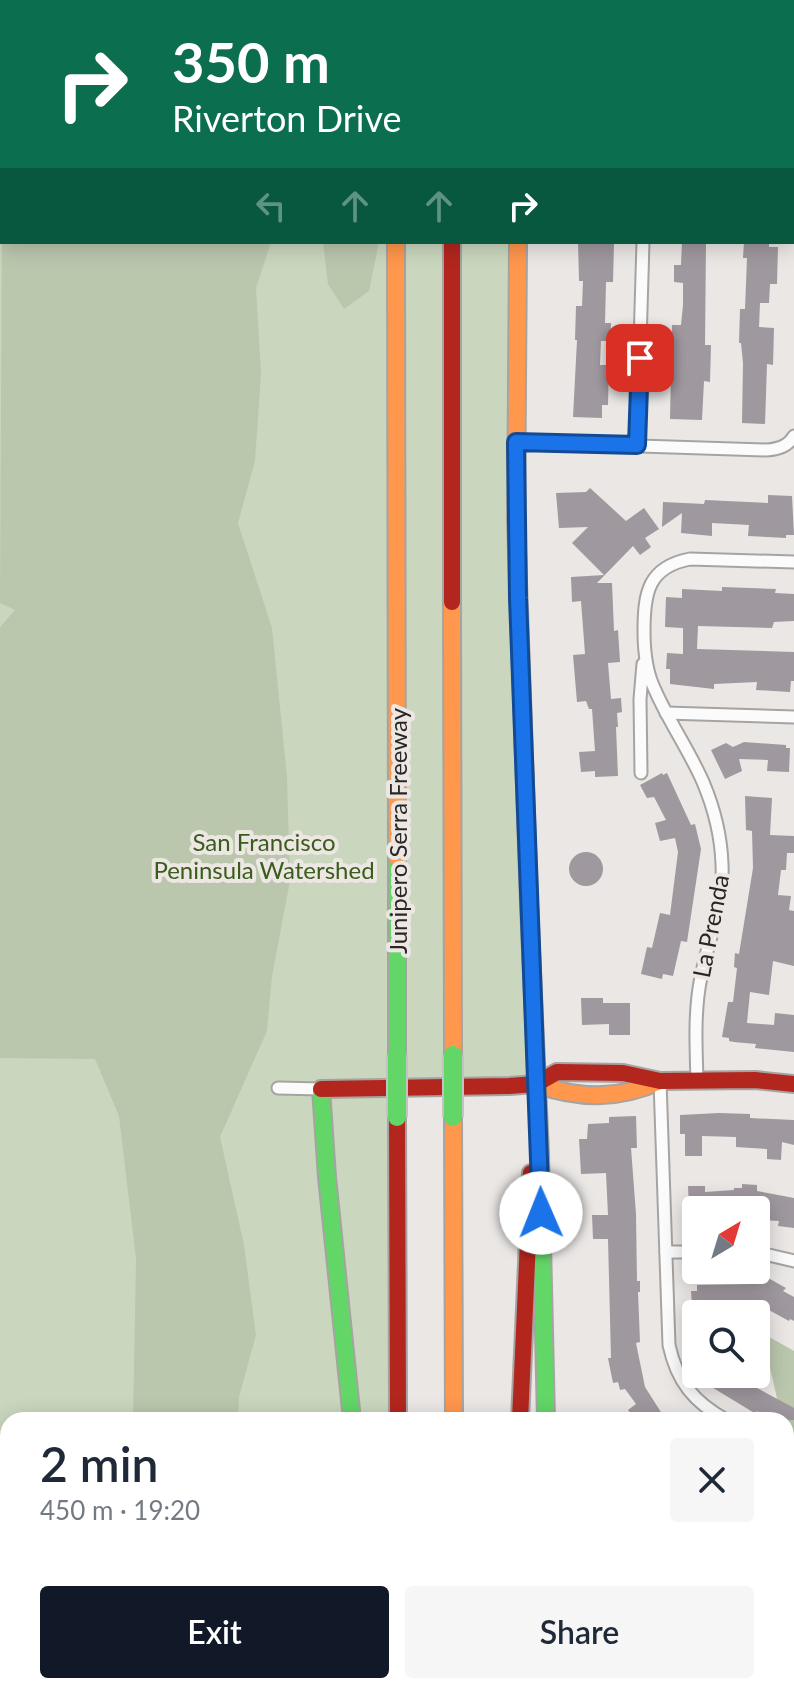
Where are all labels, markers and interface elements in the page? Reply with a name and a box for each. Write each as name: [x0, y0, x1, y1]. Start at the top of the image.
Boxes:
text: 350 m: [172, 28, 330, 95]
icon: right: [40, 32, 144, 136]
text: Riverton Drive: [172, 96, 401, 140]
icon: left: [249, 184, 293, 228]
icon: ahead: [333, 184, 377, 228]
icon: ahead: [417, 184, 461, 228]
icon: right: [501, 184, 545, 228]
pin: [606, 324, 674, 392]
icon: arrive: [618, 336, 662, 380]
street label: Junipero Serra Freeway: [383, 707, 412, 954]
park label: San Francisco Peninsula Watershed: [153, 827, 375, 884]
street label: La Prenda: [686, 872, 734, 980]
position arrow: [499, 1171, 583, 1255]
north arrow: [682, 1196, 770, 1284]
map controls: [682, 1196, 770, 1388]
button: search: [682, 1300, 770, 1388]
text: 2 min: [40, 1435, 158, 1492]
button: close: [670, 1438, 754, 1522]
text: 450 m · 19:20: [40, 1494, 200, 1526]
button: Exit: [40, 1586, 389, 1678]
button: Share: [405, 1586, 754, 1678]

